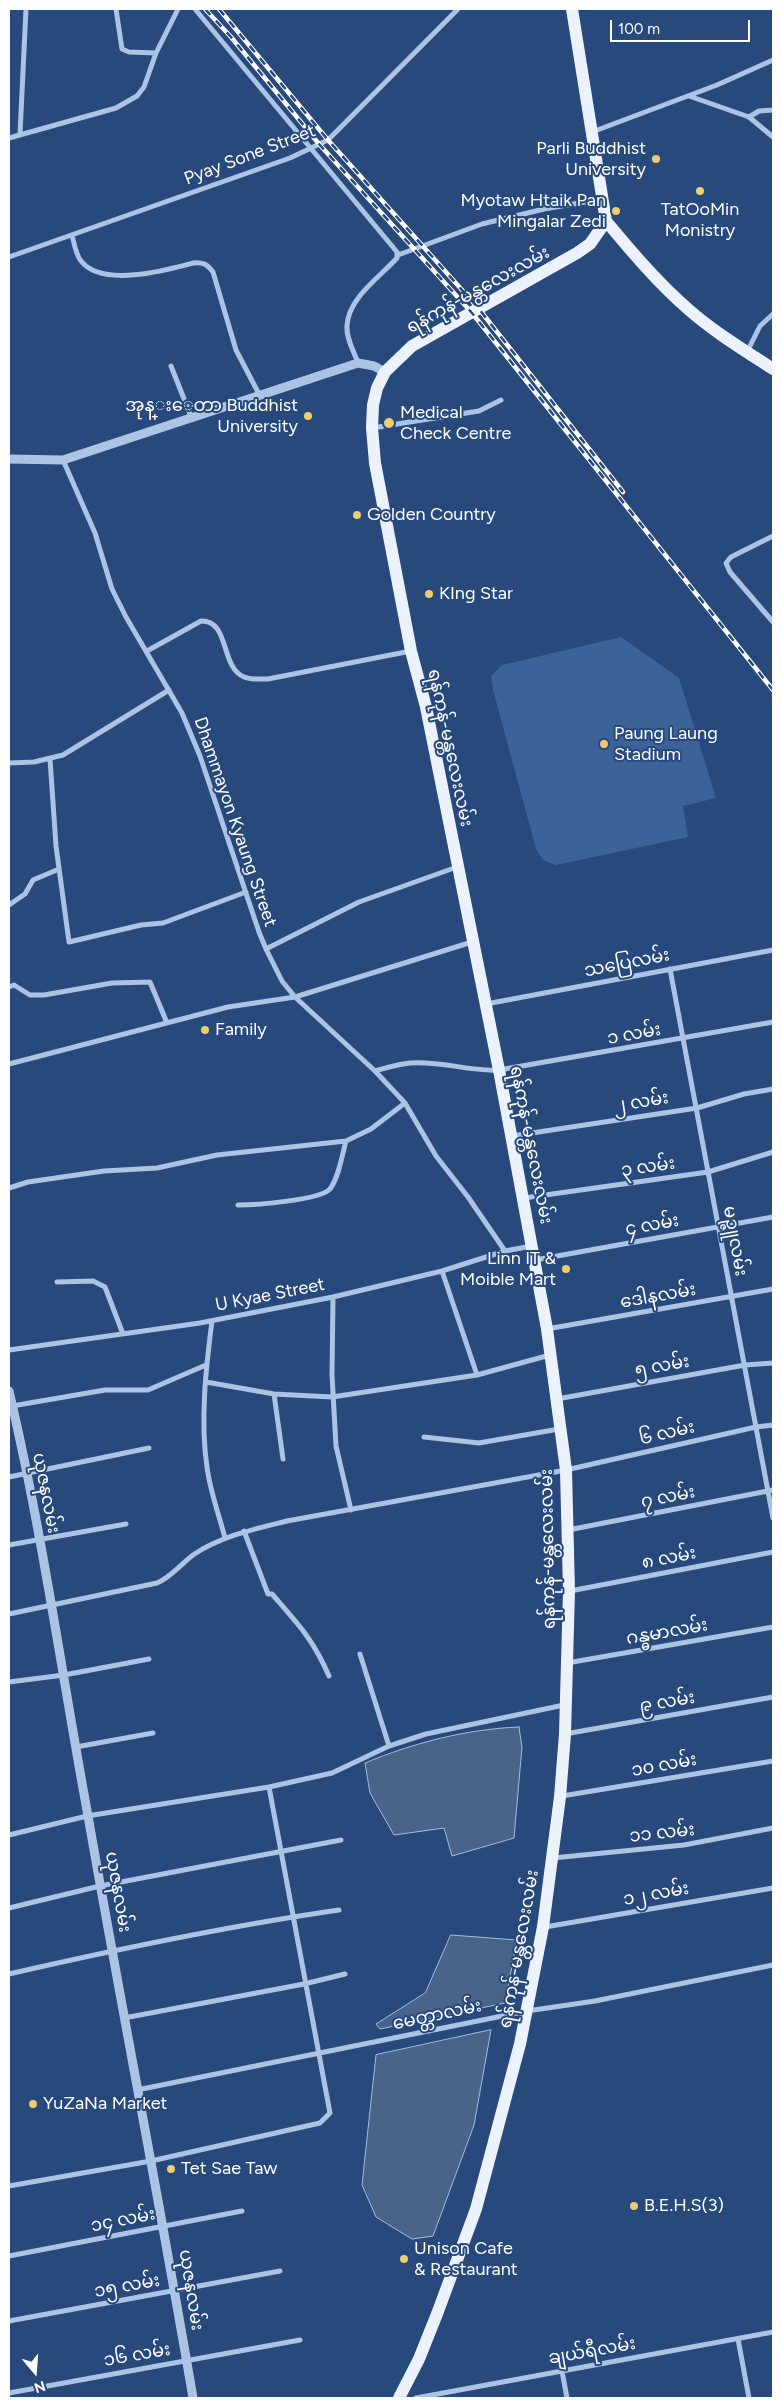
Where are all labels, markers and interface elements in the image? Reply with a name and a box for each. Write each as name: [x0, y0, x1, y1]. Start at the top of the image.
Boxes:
scale bar: [612, 10, 752, 42]
text: 100 m: [618, 20, 660, 38]
street label: Pyay Sone Street: [181, 120, 319, 190]
place label: Parli Buddhist University: [536, 138, 646, 180]
marker: Parli Buddhist University: [650, 153, 662, 165]
marker: TatOoMin Monistry: [694, 185, 706, 197]
place label: Myotaw Htaik Pan Mingalar Zedi: [460, 190, 606, 232]
place label: TatOoMin Monistry: [661, 199, 739, 242]
marker: Myotaw Htaik Pan Mingalar Zedi: [610, 205, 622, 217]
street label: ရန်ကုန်-မန္တလေးလမ်း: [403, 242, 553, 338]
place label: အုန္းေတာ Buddhist University: [125, 395, 298, 438]
place label: Medical Check Centre: [400, 402, 511, 444]
marker: အုန္းေတာ Buddhist University: [302, 410, 314, 422]
marker: Medical Check Centre: [382, 416, 396, 430]
place label: Golden Country: [367, 504, 496, 526]
marker: Golden Country: [351, 509, 363, 521]
place label: KIng Star: [439, 583, 513, 605]
marker: KIng Star: [423, 588, 435, 600]
street label: ရန်ကုန်-မန္တလေးလမ်း: [423, 667, 477, 829]
street label: Dhammayon Kyaung Street: [189, 714, 281, 930]
place label: Paung Laung Stadium: [614, 723, 718, 766]
marker: Paung Laung Stadium: [598, 738, 610, 750]
street label: သပြေလမ်း: [583, 944, 671, 982]
place label: Family: [215, 1019, 267, 1041]
street label: ၁ လမ်း: [605, 1019, 663, 1049]
marker: Family: [199, 1024, 211, 1036]
street label: ရန်ကုန်-မန္တလေးလမ်း: [505, 1064, 557, 1226]
street label: ၂ လမ်း: [612, 1087, 670, 1117]
street label: ၃ လမ်း: [620, 1153, 676, 1181]
street label: မဉ္ဇူလမ်း: [718, 1204, 752, 1278]
street label: ၄ လမ်း: [623, 1210, 681, 1240]
place label: Linn IT & Moible Mart: [460, 1248, 556, 1290]
marker: Linn IT & Moible Mart: [560, 1263, 572, 1275]
street label: U Kyae Street: [213, 1274, 327, 1316]
street label: ဒေါနလမ်း: [619, 1279, 697, 1313]
street label: ၅ လမ်း: [633, 1351, 691, 1381]
street label: ၆ လမ်း: [637, 1416, 697, 1450]
street label: ယုဇနလမ်း: [28, 1451, 64, 1535]
street label: ရန်ကုန်-မန္တလေးလမ်း: [536, 1469, 560, 1629]
street label: ၇ လမ်း: [639, 1481, 697, 1513]
street label: ၈ လမ်း: [640, 1542, 698, 1574]
street label: ဂန္ဓမာလမ်း: [625, 1614, 709, 1650]
street label: ၉ လမ်း: [638, 1686, 696, 1718]
street label: ၁၀ လမ်း: [630, 1749, 698, 1781]
street label: ၁၁ လမ်း: [628, 1819, 696, 1847]
street label: ယုဇနလမ်း: [100, 1850, 136, 1934]
street label: ရန်ကုန်-မန္တလေးလမ်း: [494, 1868, 544, 2030]
street label: ၁၂ လမ်း: [621, 1878, 691, 1910]
street label: မေတ္တာလမ်း: [391, 1995, 483, 2035]
place label: YuZaNa Market: [43, 2093, 167, 2115]
marker: YuZaNa Market: [27, 2098, 39, 2110]
place label: Tet Sae Taw: [181, 2158, 277, 2180]
marker: Tet Sae Taw: [165, 2163, 177, 2175]
place label: B.E.H.S(3): [644, 2195, 724, 2217]
marker: B.E.H.S(3): [628, 2200, 640, 2212]
street label: ၁၄ လမ်း: [89, 2203, 157, 2237]
place label: Unison Cafe & Restaurant: [414, 2238, 518, 2280]
street label: ယုဇနလမ်း: [174, 2248, 208, 2332]
marker: Unison Cafe & Restaurant: [398, 2253, 410, 2265]
street label: ၁၅ လမ်း: [92, 2270, 162, 2302]
street label: ချယ်ရီလမ်း: [547, 2333, 637, 2369]
street label: ၁၆ လမ်း: [102, 2339, 172, 2371]
north arrow: [10, 2347, 60, 2397]
text: N: [32, 2377, 48, 2396]

